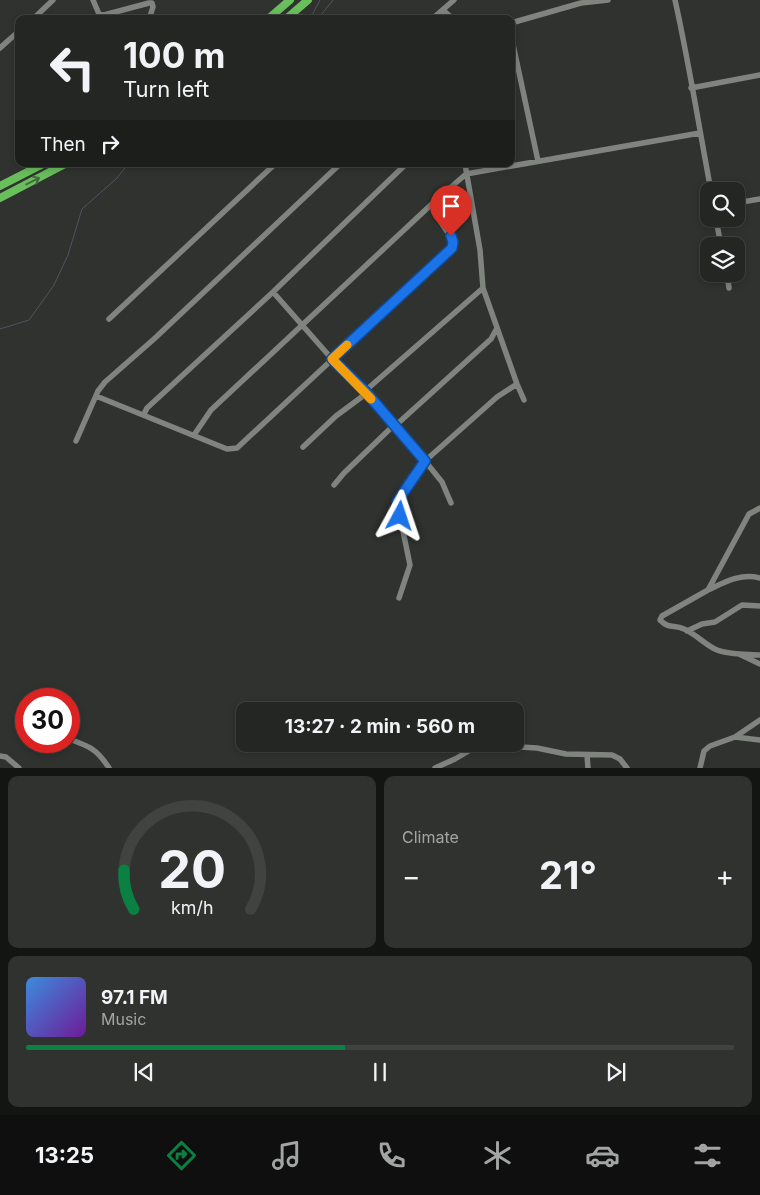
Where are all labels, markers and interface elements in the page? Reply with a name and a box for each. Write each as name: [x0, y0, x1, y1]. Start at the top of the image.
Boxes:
text: 100 m: [123, 34, 226, 76]
icon: left: [40, 35, 105, 100]
text: Turn left: [123, 76, 209, 102]
icon: right: [96, 130, 124, 158]
text: Then: [40, 133, 86, 156]
one-way arrow: [25, 176, 40, 185]
map controls: [700, 182, 745, 282]
button: search: [700, 182, 745, 227]
pin: [430, 185, 472, 236]
icon: arrive: [437, 192, 465, 220]
button: layers: [700, 237, 745, 282]
position arrow: [373, 489, 425, 541]
speed limit sign: 30: [15, 688, 80, 753]
text: 13:27 · 2 min · 560 m: [285, 715, 475, 738]
text: Climate: [402, 827, 459, 847]
text: 20: [158, 838, 226, 901]
text: 21°: [539, 852, 597, 898]
text: −: [402, 859, 421, 893]
text: +: [715, 859, 734, 893]
text: km/h: [171, 897, 213, 918]
text: 97.1 FM: [101, 986, 168, 1009]
text: Music: [101, 1009, 146, 1029]
icon: previous: [130, 1058, 158, 1086]
icon: pause: [366, 1058, 394, 1086]
icon: next: [602, 1058, 630, 1086]
icon: directions: [164, 1138, 199, 1173]
icon: music: [269, 1138, 304, 1173]
icon: phone: [374, 1138, 409, 1173]
icon: climate: [480, 1138, 515, 1173]
icon: car: [585, 1138, 620, 1173]
icon: filters: [690, 1138, 725, 1173]
text: 13:25: [35, 1142, 94, 1168]

